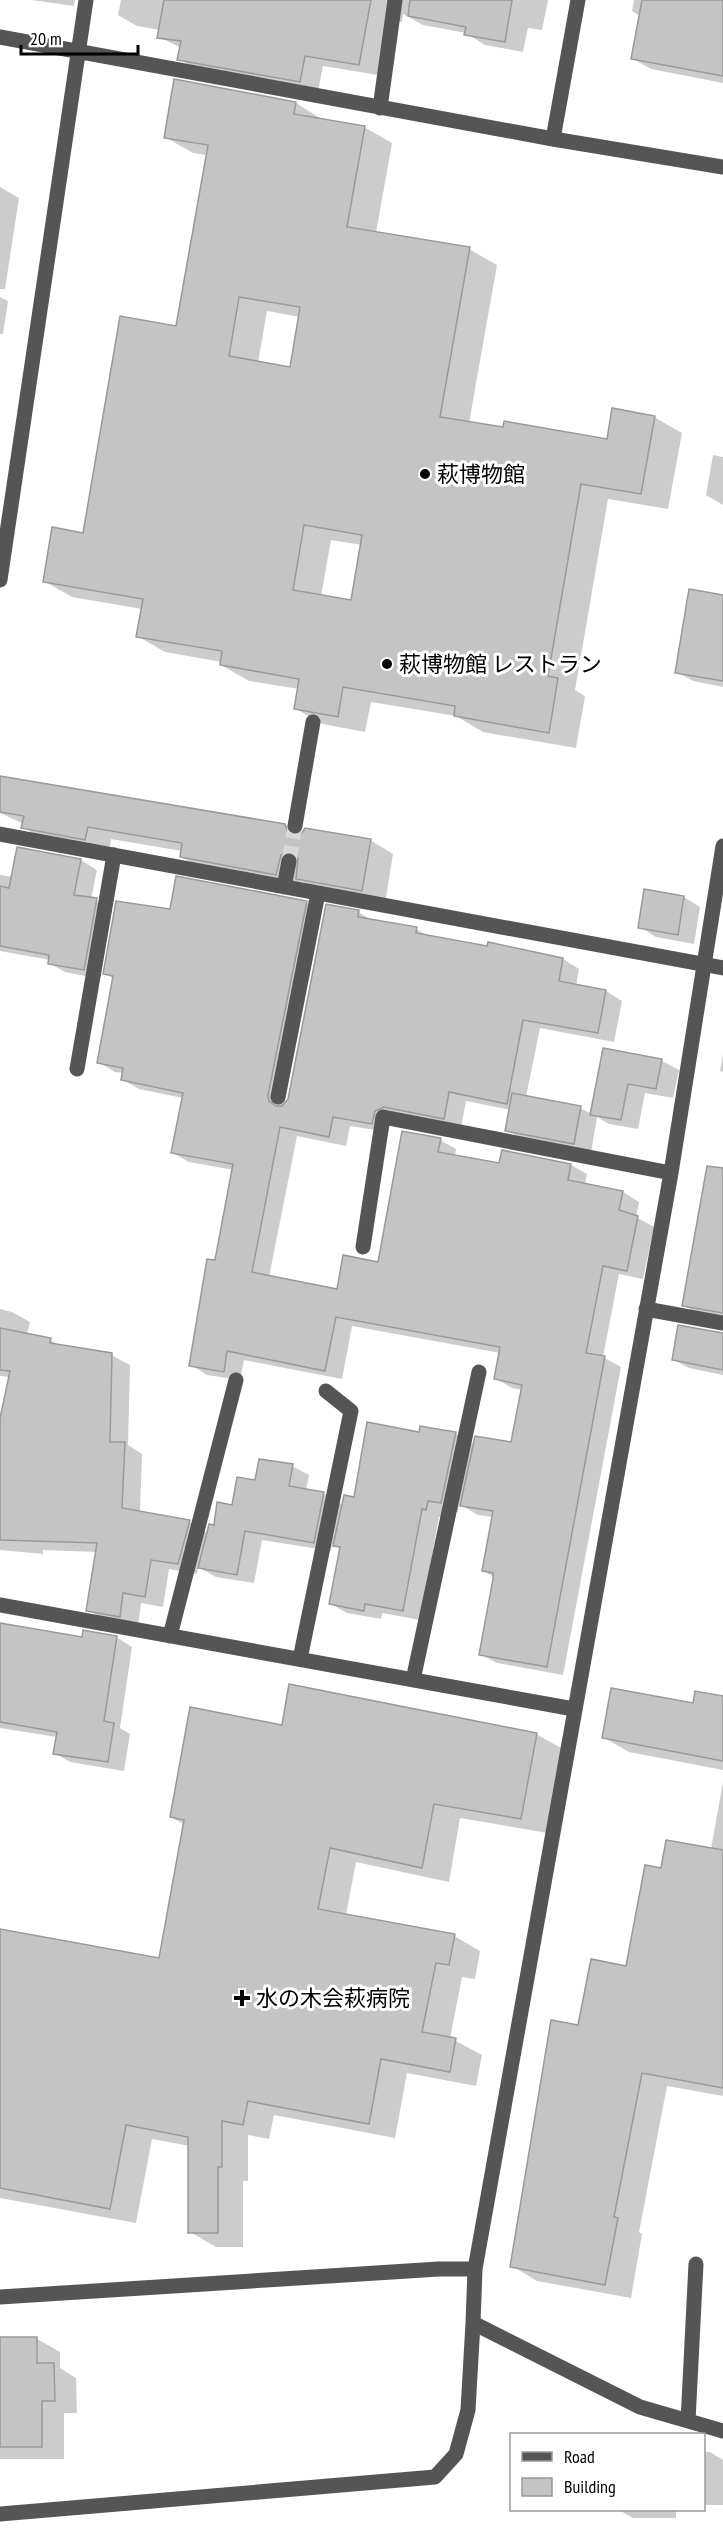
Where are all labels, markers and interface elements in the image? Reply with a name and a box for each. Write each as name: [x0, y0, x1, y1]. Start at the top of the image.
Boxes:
scale bar: [21, 18, 138, 56]
text: 20 m: [30, 27, 62, 50]
place label: 萩博物館: [437, 460, 525, 488]
marker: 萩博物館: [418, 467, 432, 481]
place label: 萩博物館 レストラン: [399, 650, 602, 678]
marker: 萩博物館 レストラン: [380, 657, 394, 671]
place label: 水の木会萩病院: [256, 1984, 410, 2012]
marker: 水の木会萩病院: [233, 1989, 251, 2007]
legend: [510, 2433, 705, 2511]
text: Road: [564, 2445, 595, 2468]
text: Building: [564, 2475, 616, 2498]

